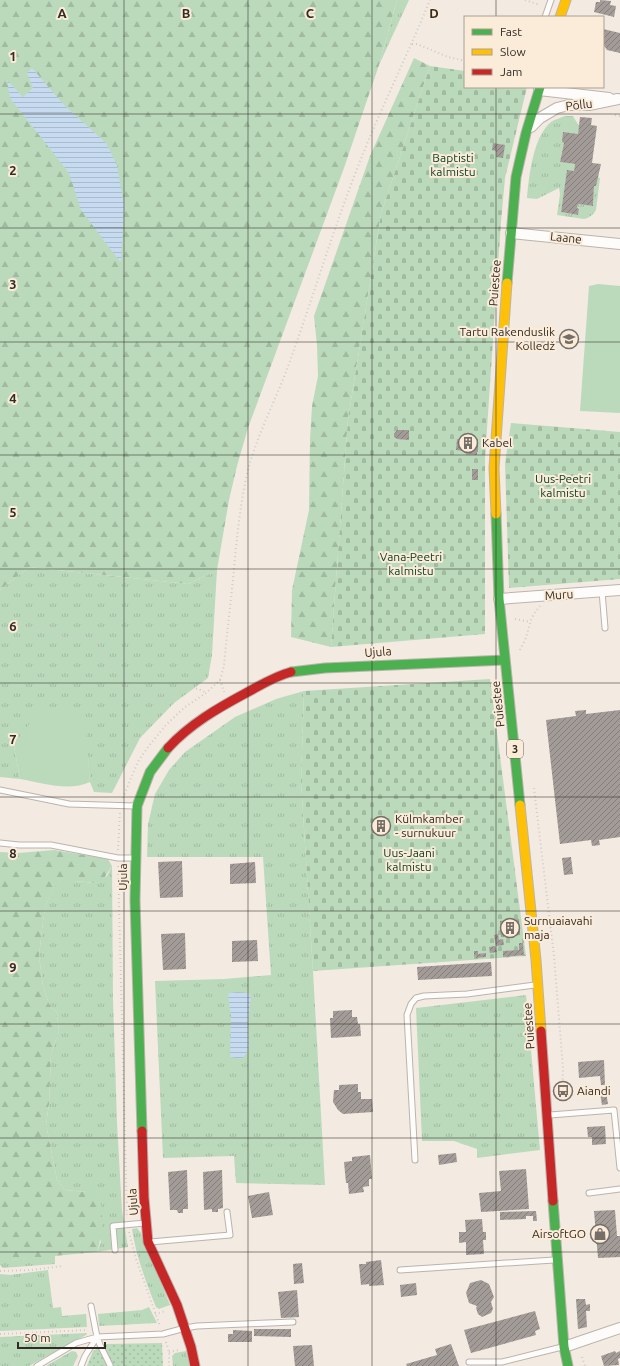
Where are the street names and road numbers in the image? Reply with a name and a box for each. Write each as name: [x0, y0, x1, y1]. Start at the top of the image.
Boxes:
street label: Põllu: [565, 97, 593, 112]
street label: Laane: [549, 229, 583, 246]
street label: Puiestee: [486, 259, 503, 307]
street label: Muru: [544, 587, 574, 602]
street label: Ujula: [364, 644, 392, 659]
street label: Puiestee: [489, 680, 506, 728]
road number: 3: [507, 740, 523, 758]
street label: Ujula: [116, 863, 129, 891]
street label: Puiestee: [520, 1002, 537, 1050]
street label: Ujula: [125, 1188, 140, 1216]

